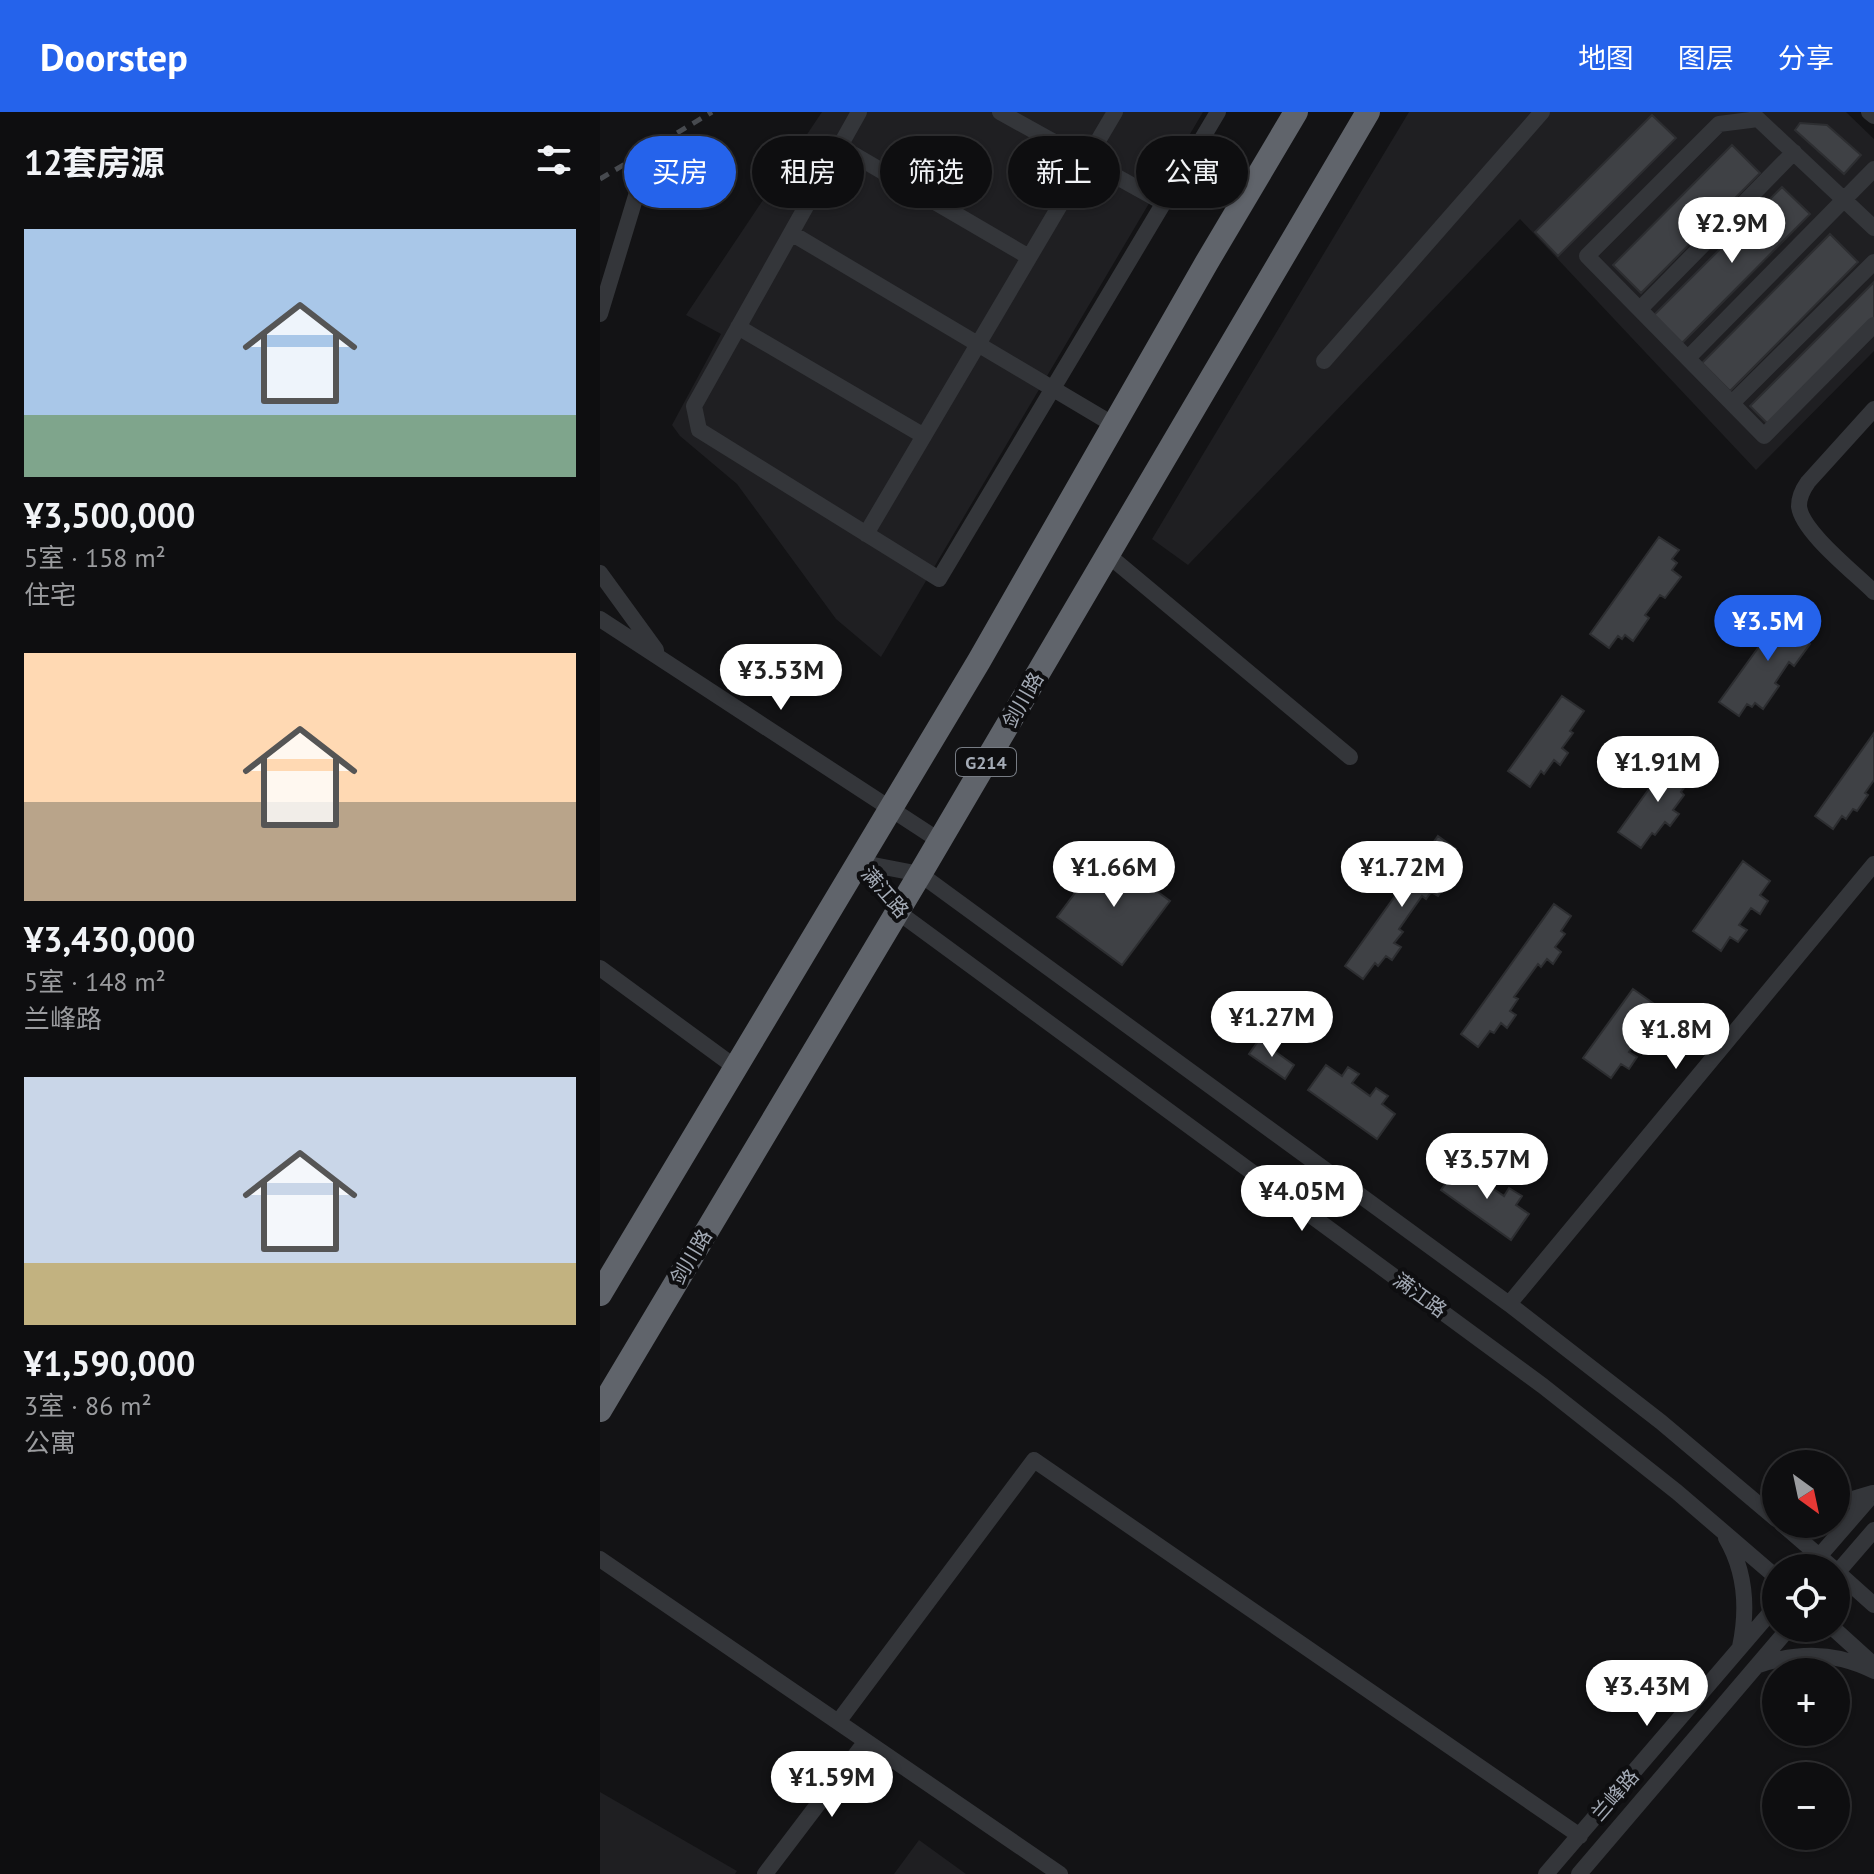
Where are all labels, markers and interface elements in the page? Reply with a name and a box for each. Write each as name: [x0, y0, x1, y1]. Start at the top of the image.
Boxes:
text: Doorstep: [40, 32, 188, 81]
text: 地图: [1578, 39, 1634, 76]
text: 图层: [1678, 39, 1734, 76]
text: 分享: [1778, 39, 1834, 76]
chip: 买房: [624, 136, 736, 208]
chip: 租房: [752, 136, 864, 208]
chip: 筛选: [880, 136, 992, 208]
chip: 新上: [1008, 136, 1120, 208]
chip: 公寓: [1136, 136, 1248, 208]
icon: filters: [532, 138, 576, 182]
text: 12套房源: [24, 140, 165, 184]
pin: ¥2.9M: [1676, 197, 1788, 265]
text: ¥2.9M: [1696, 206, 1768, 239]
icon: home: [228, 281, 372, 425]
text: ¥3,500,000: [24, 493, 195, 537]
text: 5室 · 158 m²: [24, 541, 166, 574]
text: 住宅: [24, 578, 76, 611]
pin: ¥3.5M: [1712, 595, 1824, 663]
text: ¥3.5M: [1732, 604, 1804, 637]
pin: ¥3.53M: [716, 644, 846, 712]
text: ¥3.53M: [738, 653, 824, 686]
street label: 剑川路: [997, 668, 1049, 732]
icon: home: [228, 705, 372, 849]
pin: ¥1.91M: [1593, 736, 1723, 804]
text: ¥1.91M: [1615, 745, 1701, 778]
road number: G214: [956, 748, 1016, 776]
pin: ¥1.66M: [1049, 841, 1179, 909]
pin: ¥1.72M: [1337, 841, 1467, 909]
text: ¥1.66M: [1071, 850, 1157, 883]
text: ¥1.72M: [1359, 850, 1445, 883]
street label: 满江路: [856, 861, 914, 923]
text: ¥3,430,000: [24, 917, 195, 961]
text: 5室 · 148 m²: [24, 965, 166, 998]
pin: ¥1.27M: [1207, 991, 1337, 1059]
text: ¥1.27M: [1229, 1000, 1315, 1033]
text: 兰峰路: [24, 1002, 102, 1035]
pin: ¥1.8M: [1620, 1003, 1732, 1071]
text: ¥1.8M: [1640, 1012, 1712, 1045]
icon: home: [228, 1129, 372, 1273]
pin: ¥3.57M: [1422, 1133, 1552, 1201]
text: ¥3.57M: [1444, 1142, 1530, 1175]
pin: ¥4.05M: [1237, 1165, 1367, 1233]
text: ¥4.05M: [1259, 1174, 1345, 1207]
street label: 剑川路: [664, 1225, 718, 1289]
street label: 满江路: [1388, 1267, 1452, 1323]
text: ¥1,590,000: [24, 1341, 195, 1385]
text: 3室 · 86 m²: [24, 1389, 152, 1422]
text: 公寓: [24, 1426, 76, 1459]
north arrow: [1762, 1450, 1850, 1538]
map controls: [1762, 1450, 1850, 1850]
button: locate: [1762, 1554, 1850, 1642]
button: +: [1762, 1658, 1850, 1746]
pin: ¥3.43M: [1582, 1660, 1712, 1728]
text: ¥3.43M: [1604, 1669, 1690, 1702]
pin: ¥1.59M: [767, 1751, 897, 1819]
text: ¥1.59M: [789, 1760, 875, 1793]
button: −: [1762, 1762, 1850, 1850]
street label: 兰峰路: [1586, 1764, 1644, 1826]

